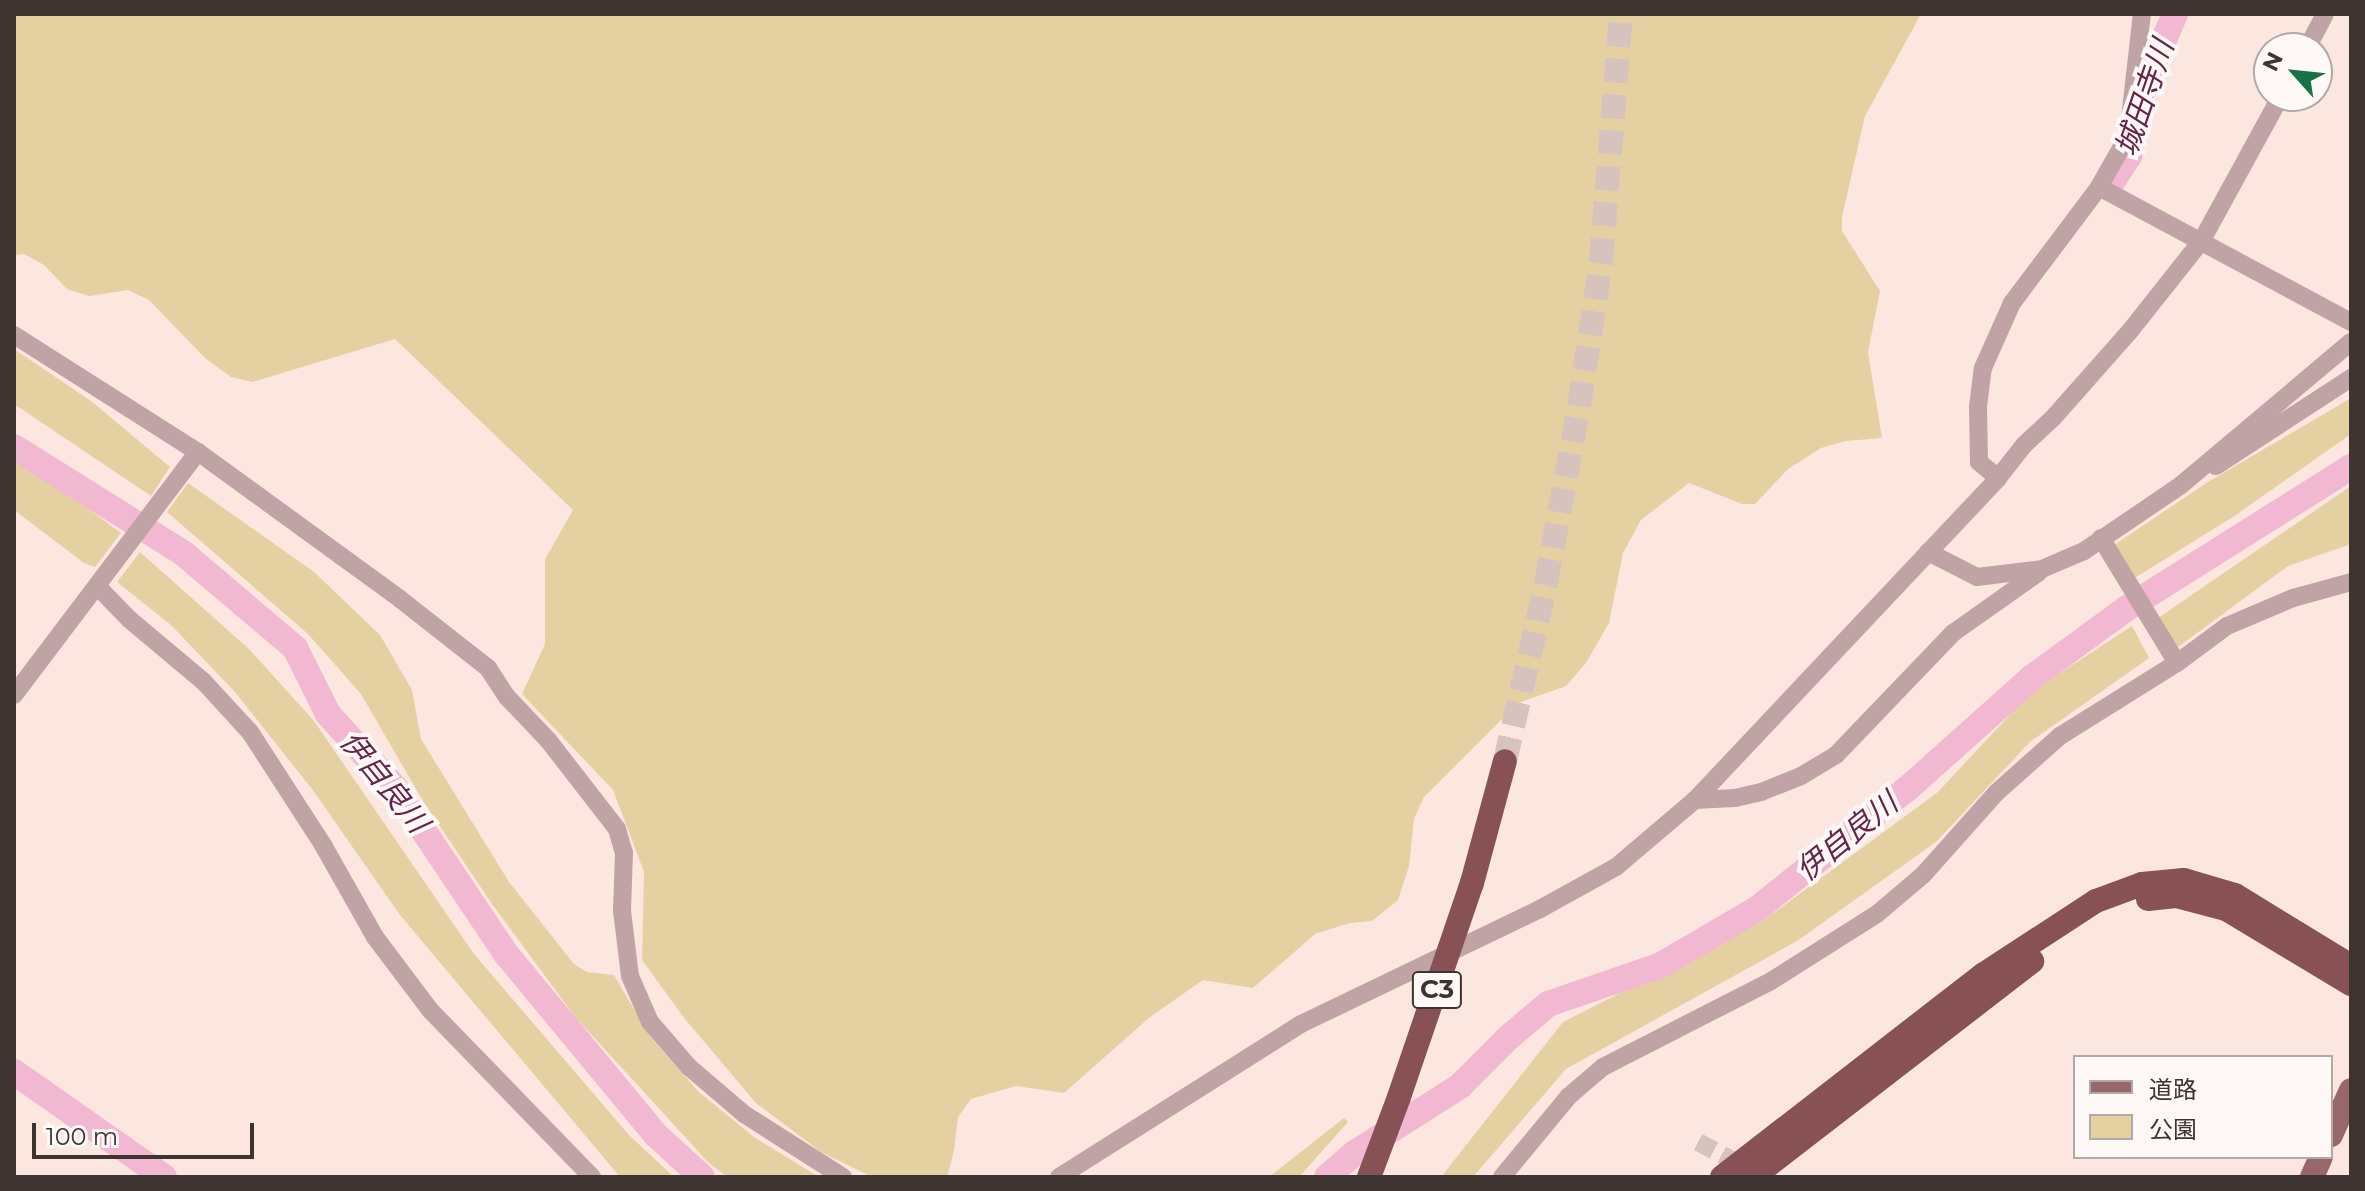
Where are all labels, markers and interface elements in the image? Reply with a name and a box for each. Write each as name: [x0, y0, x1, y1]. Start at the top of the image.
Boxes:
north arrow: [2253, 32, 2333, 112]
water label: 城田寺川: [2108, 35, 2182, 161]
text: N: [2257, 48, 2289, 76]
water label: 伊自良川: [332, 724, 436, 840]
water label: 伊自良川: [1789, 785, 1905, 889]
road number: C3: [1411, 968, 1463, 1012]
legend: [2073, 1055, 2333, 1159]
text: 道路: [2149, 1075, 2197, 1104]
scale bar: [36, 1107, 258, 1157]
text: 公園: [2149, 1115, 2197, 1144]
text: 100 m: [46, 1122, 118, 1151]

